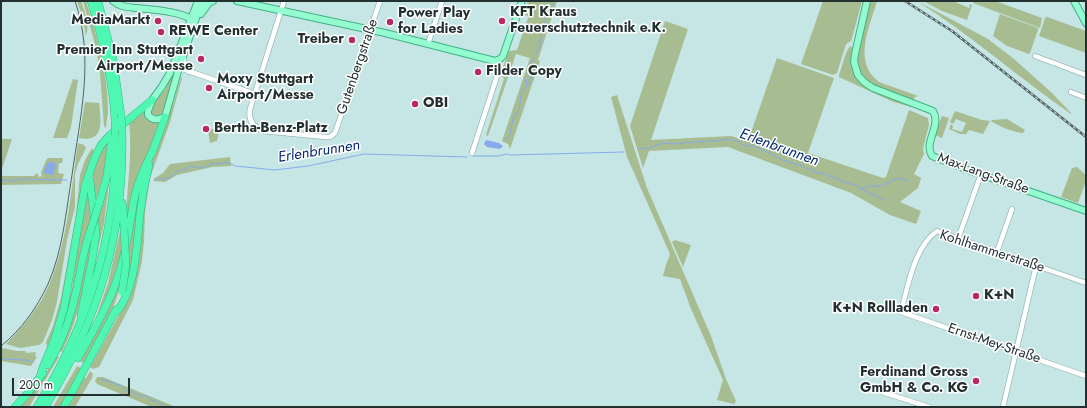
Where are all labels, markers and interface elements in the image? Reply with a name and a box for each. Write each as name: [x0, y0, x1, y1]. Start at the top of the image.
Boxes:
place label: KFT Kraus Feuerschutztechnik e.K.: [510, 5, 666, 38]
place label: Power Play for Ladies: [398, 6, 470, 38]
place label: MediaMarkt: [71, 13, 150, 29]
marker: MediaMarkt: [153, 16, 163, 26]
marker: KFT Kraus Feuerschutztechnik e.K.: [497, 16, 507, 26]
street label: Gutenbergstraße: [334, 17, 382, 117]
marker: Power Play for Ladies: [385, 17, 395, 27]
place label: REWE Center: [169, 24, 258, 40]
marker: REWE Center: [156, 27, 166, 37]
place label: Treiber: [297, 32, 344, 48]
marker: Treiber: [347, 35, 357, 45]
place label: Premier Inn Stuttgart Airport/Messe: [56, 43, 193, 76]
marker: Premier Inn Stuttgart Airport/Messe: [196, 54, 206, 64]
place label: Filder Copy: [486, 64, 562, 80]
marker: Filder Copy: [473, 67, 483, 77]
place label: Moxy Stuttgart Airport/Messe: [217, 72, 314, 104]
marker: Moxy Stuttgart Airport/Messe: [204, 83, 214, 93]
place label: OBI: [423, 96, 448, 112]
marker: OBI: [410, 99, 420, 109]
place label: Bertha-Benz-Platz: [214, 121, 328, 137]
marker: Bertha-Benz-Platz: [201, 124, 211, 134]
water label: Erlenbrunnen: [737, 125, 821, 171]
water label: Erlenbrunnen: [277, 137, 361, 167]
street label: Max-Lang-Straße: [935, 150, 1031, 198]
street label: Kohlhammerstraße: [937, 227, 1047, 277]
place label: K+N: [984, 288, 1014, 304]
marker: K+N: [971, 291, 981, 301]
place label: K+N Rollladen: [833, 301, 928, 317]
marker: K+N Rollladen: [931, 304, 941, 314]
street label: Ernst-Mey-Straße: [945, 320, 1043, 368]
place label: Ferdinand Gross GmbH & Co. KG: [860, 365, 968, 398]
scale bar: [14, 370, 132, 396]
text: 200 m: [19, 376, 53, 394]
marker: Ferdinand Gross GmbH & Co. KG: [971, 376, 981, 386]

